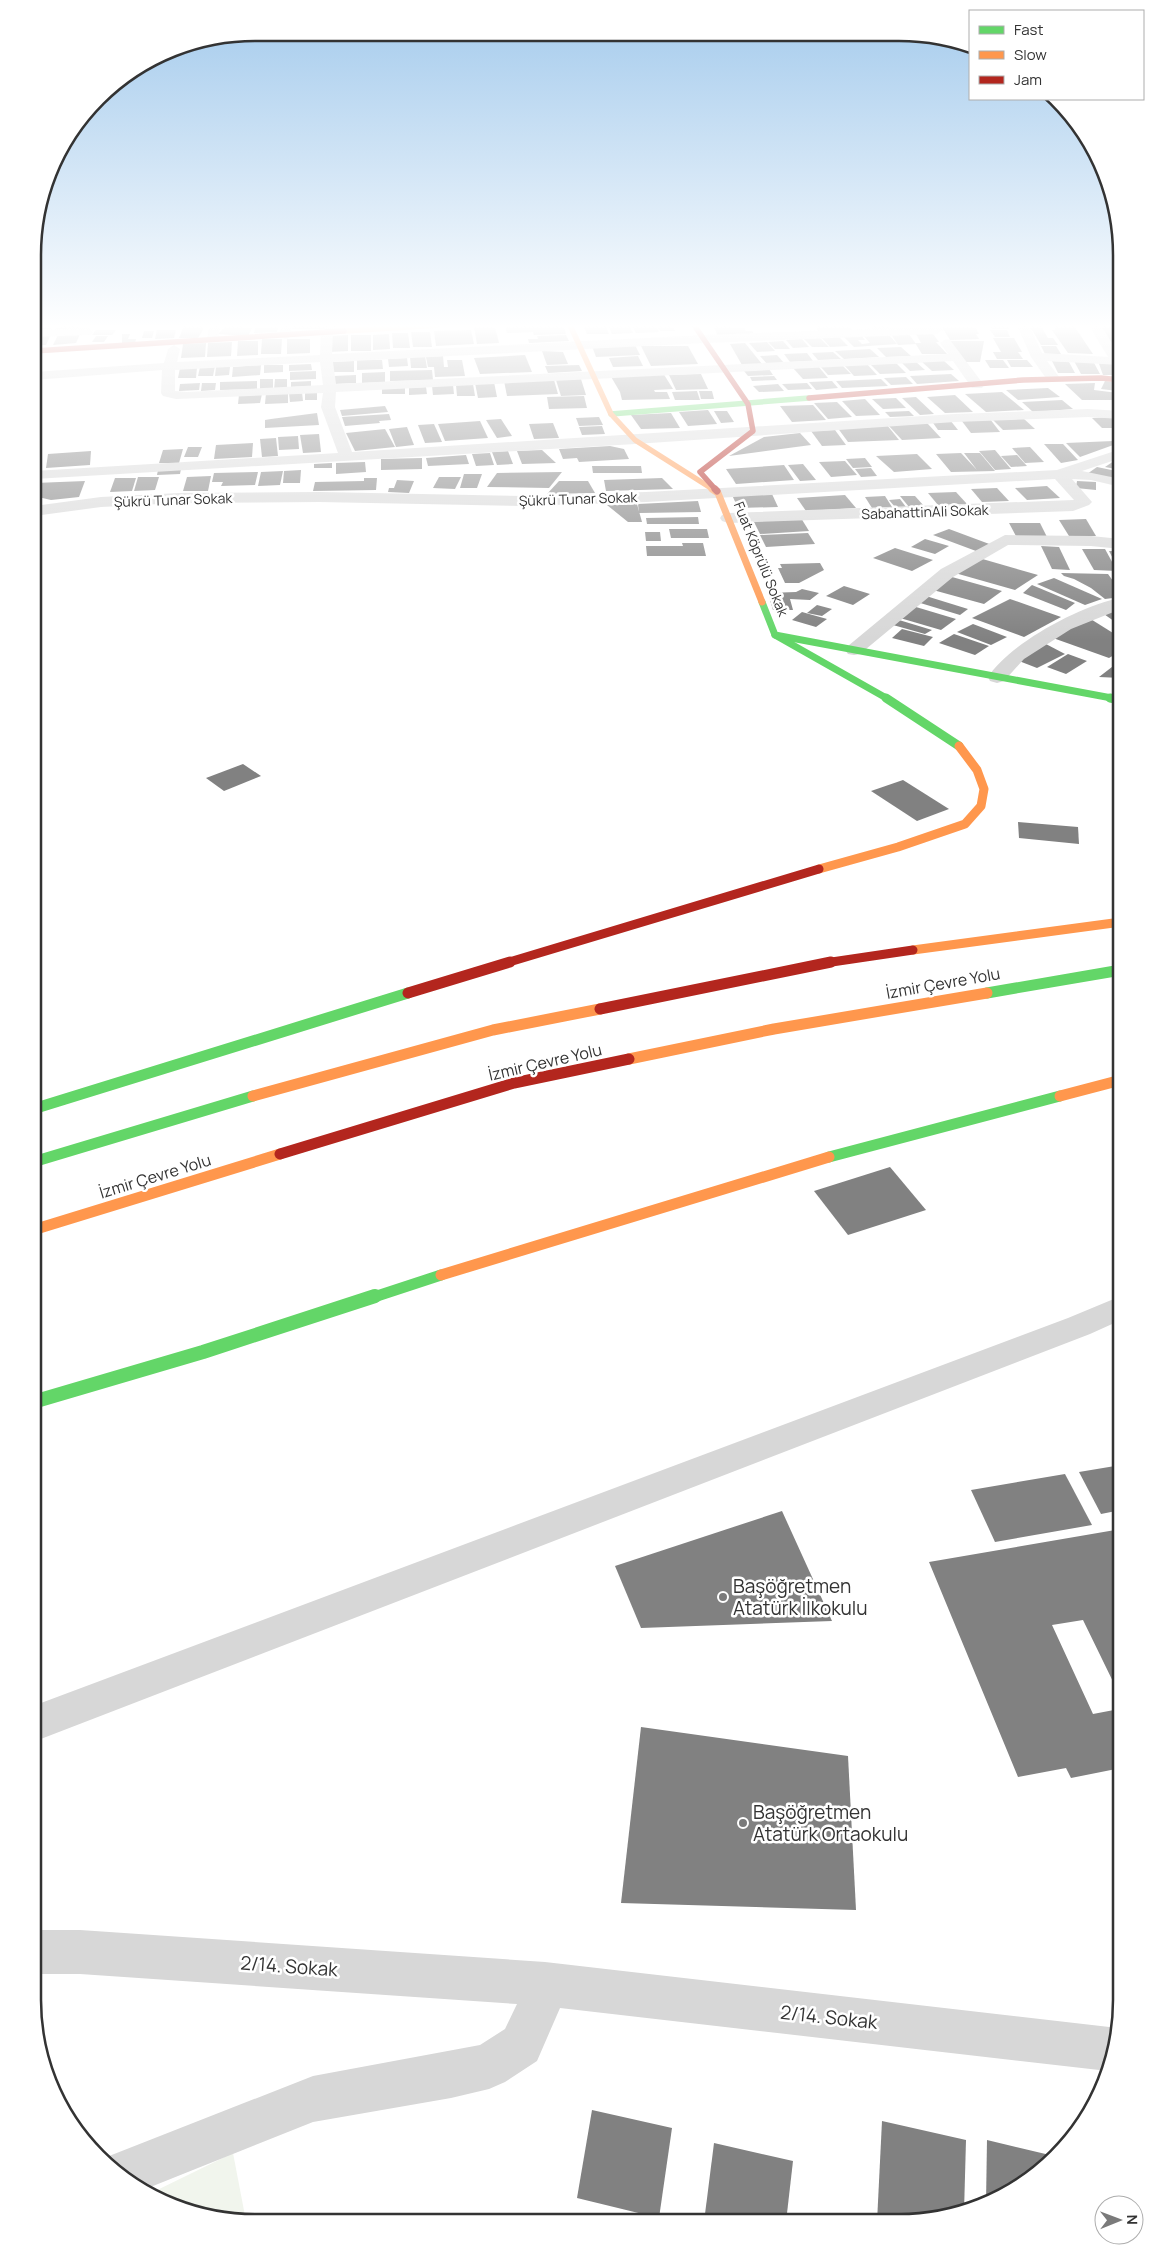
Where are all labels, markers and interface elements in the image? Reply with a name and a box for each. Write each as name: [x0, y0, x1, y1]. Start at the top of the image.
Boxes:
legend: [969, 10, 1144, 100]
text: Fast: [1014, 19, 1043, 40]
text: Slow: [1014, 44, 1047, 65]
text: Jam: [1014, 69, 1042, 90]
street label: Şükrü Tunar Sokak: [518, 487, 639, 510]
street label: Şükrü Tunar Sokak: [113, 488, 234, 511]
street label: Fuat Köprülü Sokak: [730, 499, 794, 620]
street label: SabahattinAli Sokak: [861, 500, 990, 523]
street label: İzmir Çevre Yolu: [884, 962, 1002, 1004]
street label: İzmir Çevre Yolu: [486, 1038, 604, 1086]
street label: İzmir Çevre Yolu: [97, 1149, 213, 1203]
place label: Başöğretmen Atatürk İlkokulu: [733, 1573, 868, 1621]
marker: Başöğretmen Atatürk İlkokulu: [717, 1591, 729, 1603]
place label: Başöğretmen Atatürk Ortaokulu: [753, 1799, 908, 1847]
marker: Başöğretmen Atatürk Ortaokulu: [737, 1817, 749, 1829]
street label: 2/14. Sokak: [240, 1950, 339, 1982]
street label: 2/14. Sokak: [779, 1999, 879, 2035]
north arrow: [1094, 2195, 1144, 2245]
text: N: [1123, 2215, 1142, 2225]

